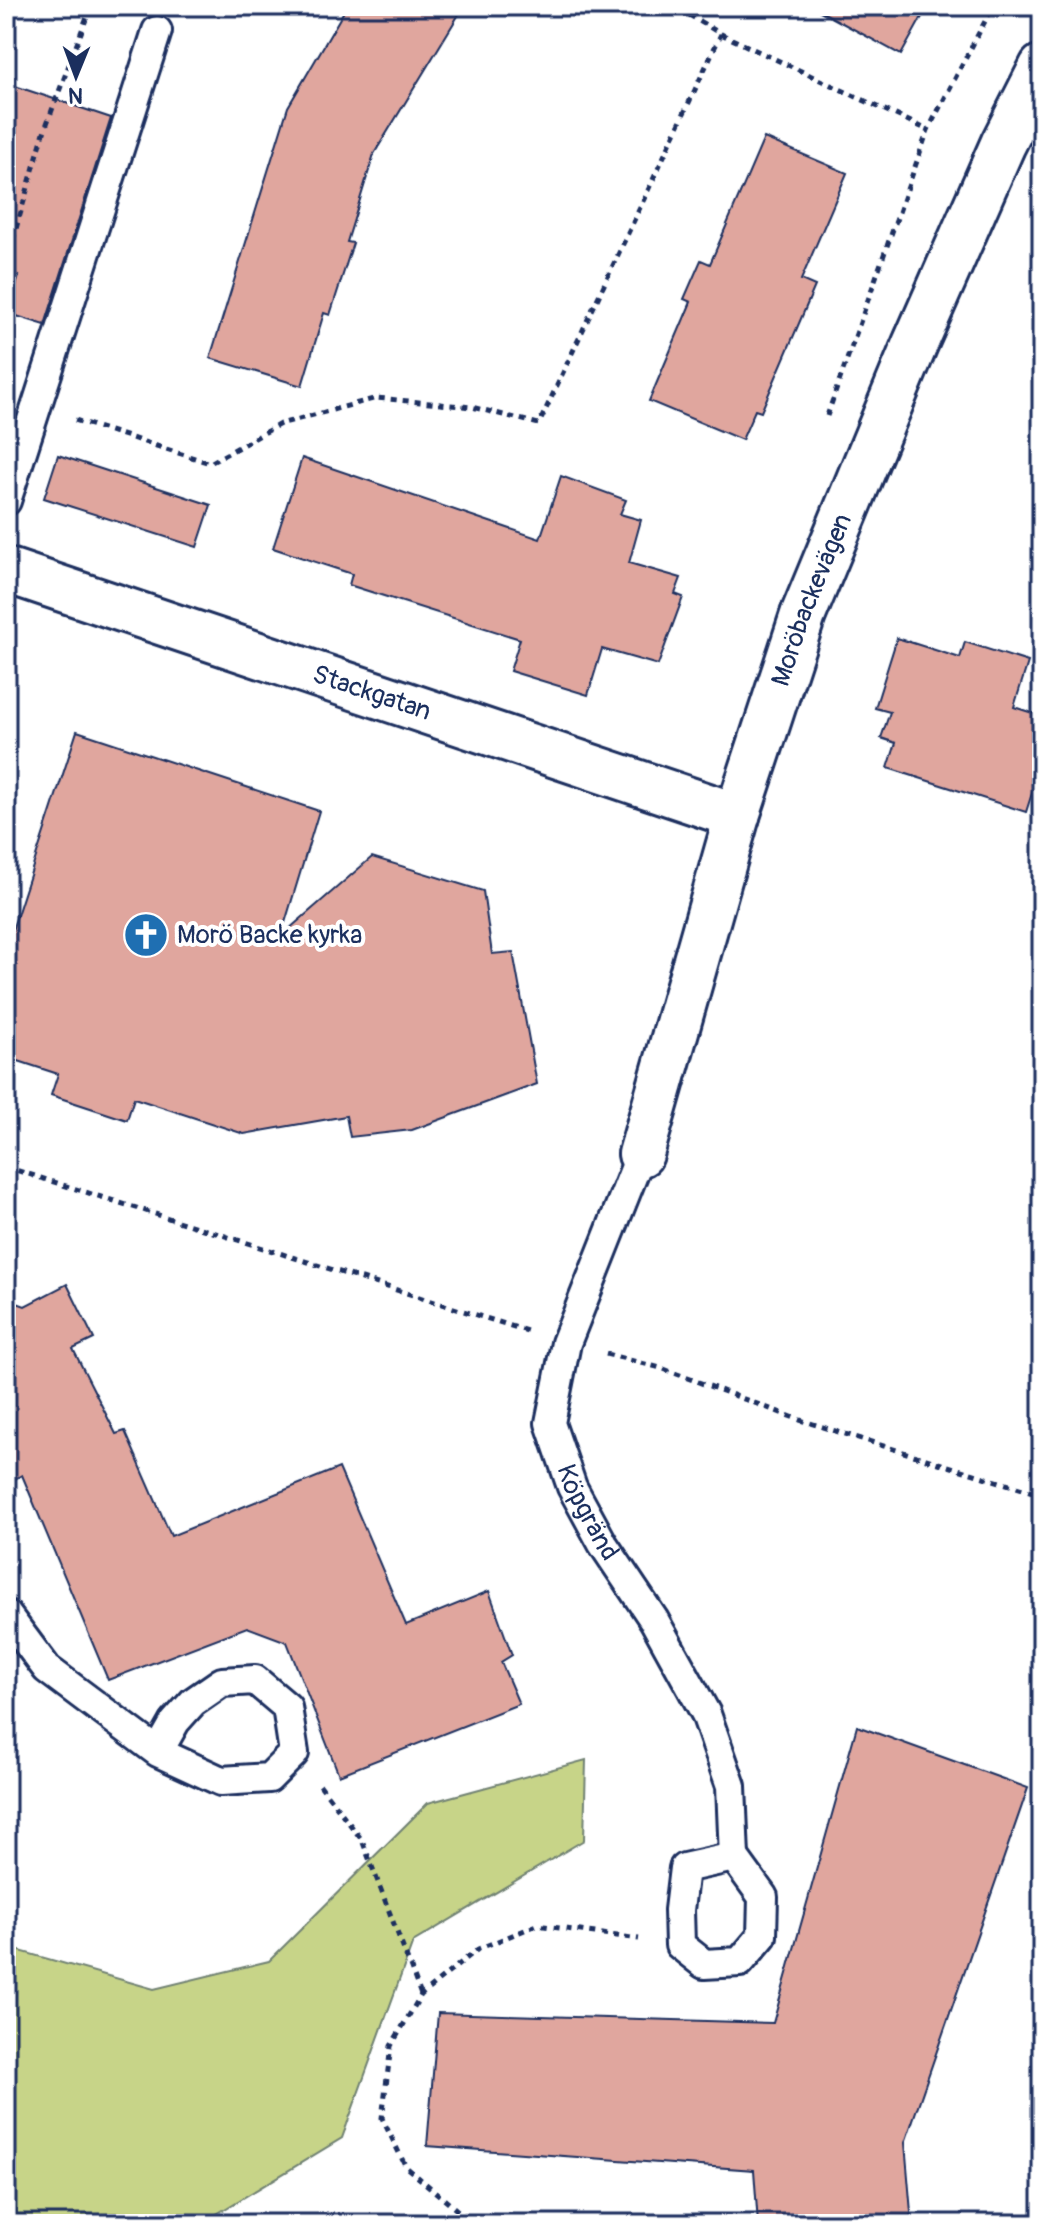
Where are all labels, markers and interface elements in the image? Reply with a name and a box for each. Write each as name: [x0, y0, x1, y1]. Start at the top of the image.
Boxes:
north arrow: [36, 36, 116, 116]
text: N: [68, 81, 83, 109]
street label: Moröbackevägen: [765, 509, 859, 690]
street label: Stackgatan: [309, 658, 435, 728]
church icon: Morö Backe kyrka: [122, 911, 170, 959]
place label: Morö Backe kyrka: [177, 919, 362, 951]
street label: Köpgränd: [549, 1460, 626, 1567]

